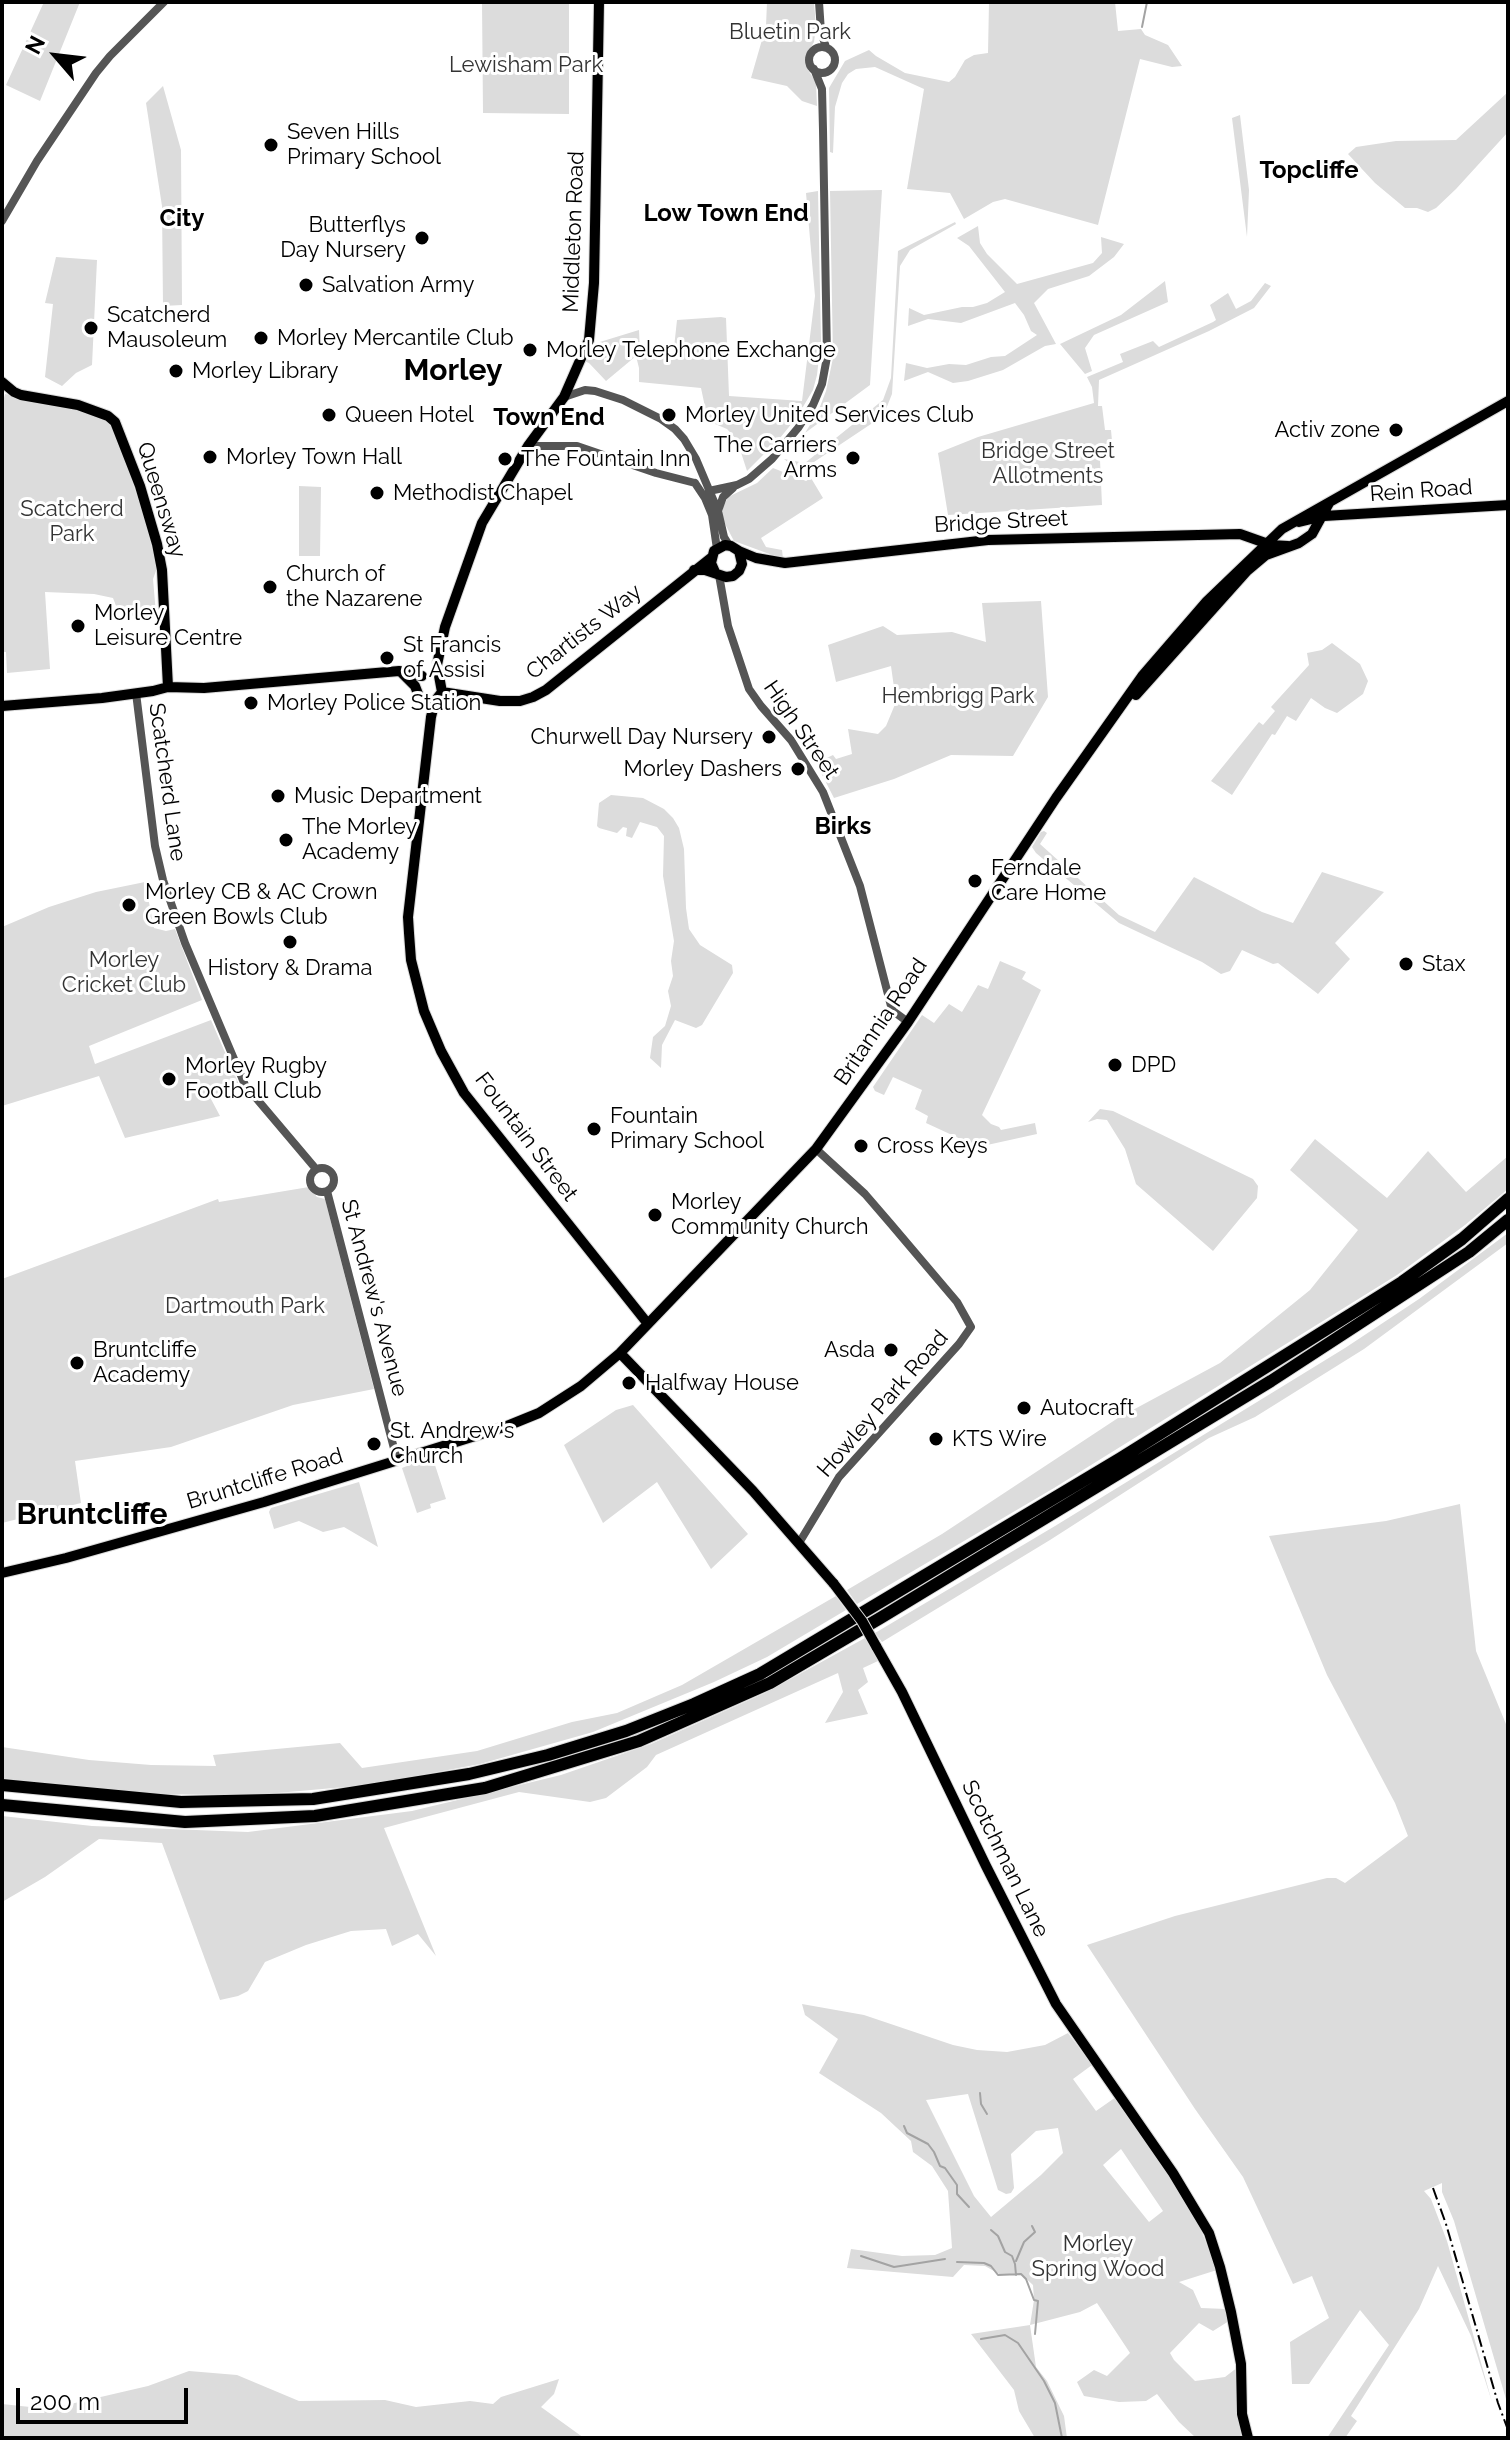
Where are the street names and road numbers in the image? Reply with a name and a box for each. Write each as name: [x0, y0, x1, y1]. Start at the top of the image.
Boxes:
street label: Middleton Road: [558, 151, 590, 313]
street label: Queensway: [131, 439, 191, 561]
street label: Rein Road: [1369, 474, 1473, 508]
street label: Bridge Street: [933, 505, 1069, 539]
street label: Chartists Way: [521, 579, 647, 685]
street label: High Street: [757, 676, 845, 784]
street label: Scatcherd Lane: [143, 701, 191, 863]
street label: Britannia Road: [829, 954, 933, 1090]
street label: Fountain Street: [469, 1067, 583, 1207]
street label: St Andrew's Avenue: [335, 1197, 413, 1399]
street label: Howley Park Road: [812, 1325, 954, 1483]
street label: Bruntcliffe Road: [184, 1443, 346, 1515]
street label: Scotchman Lane: [956, 1776, 1054, 1942]

